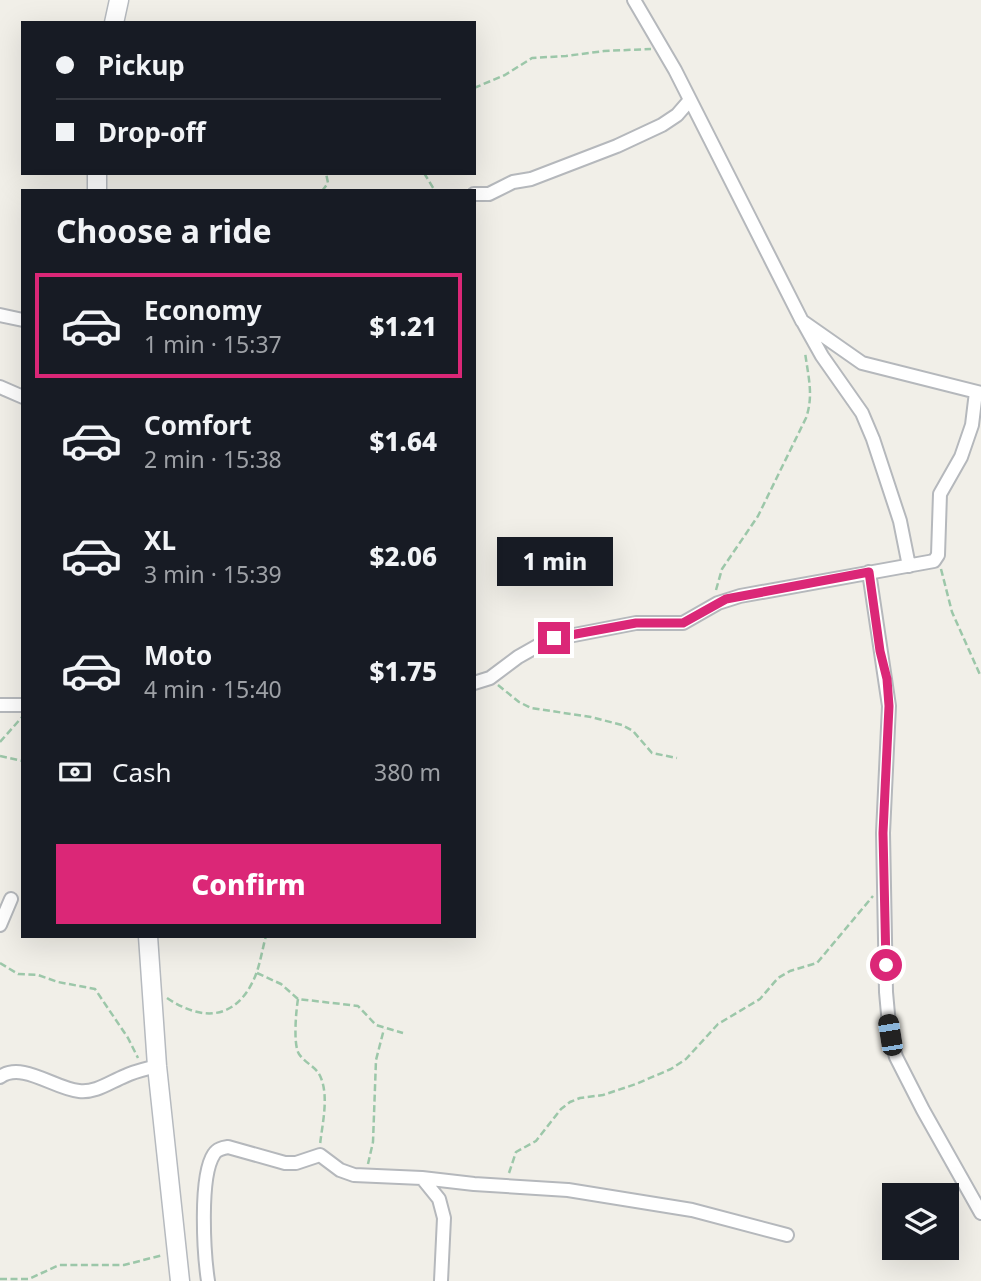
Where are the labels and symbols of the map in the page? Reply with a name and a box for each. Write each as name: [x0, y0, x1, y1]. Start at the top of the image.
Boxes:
callout: 1 min: [496, 536, 612, 586]
route end: [538, 622, 570, 654]
route start: [870, 949, 902, 981]
car: [877, 1013, 904, 1057]

